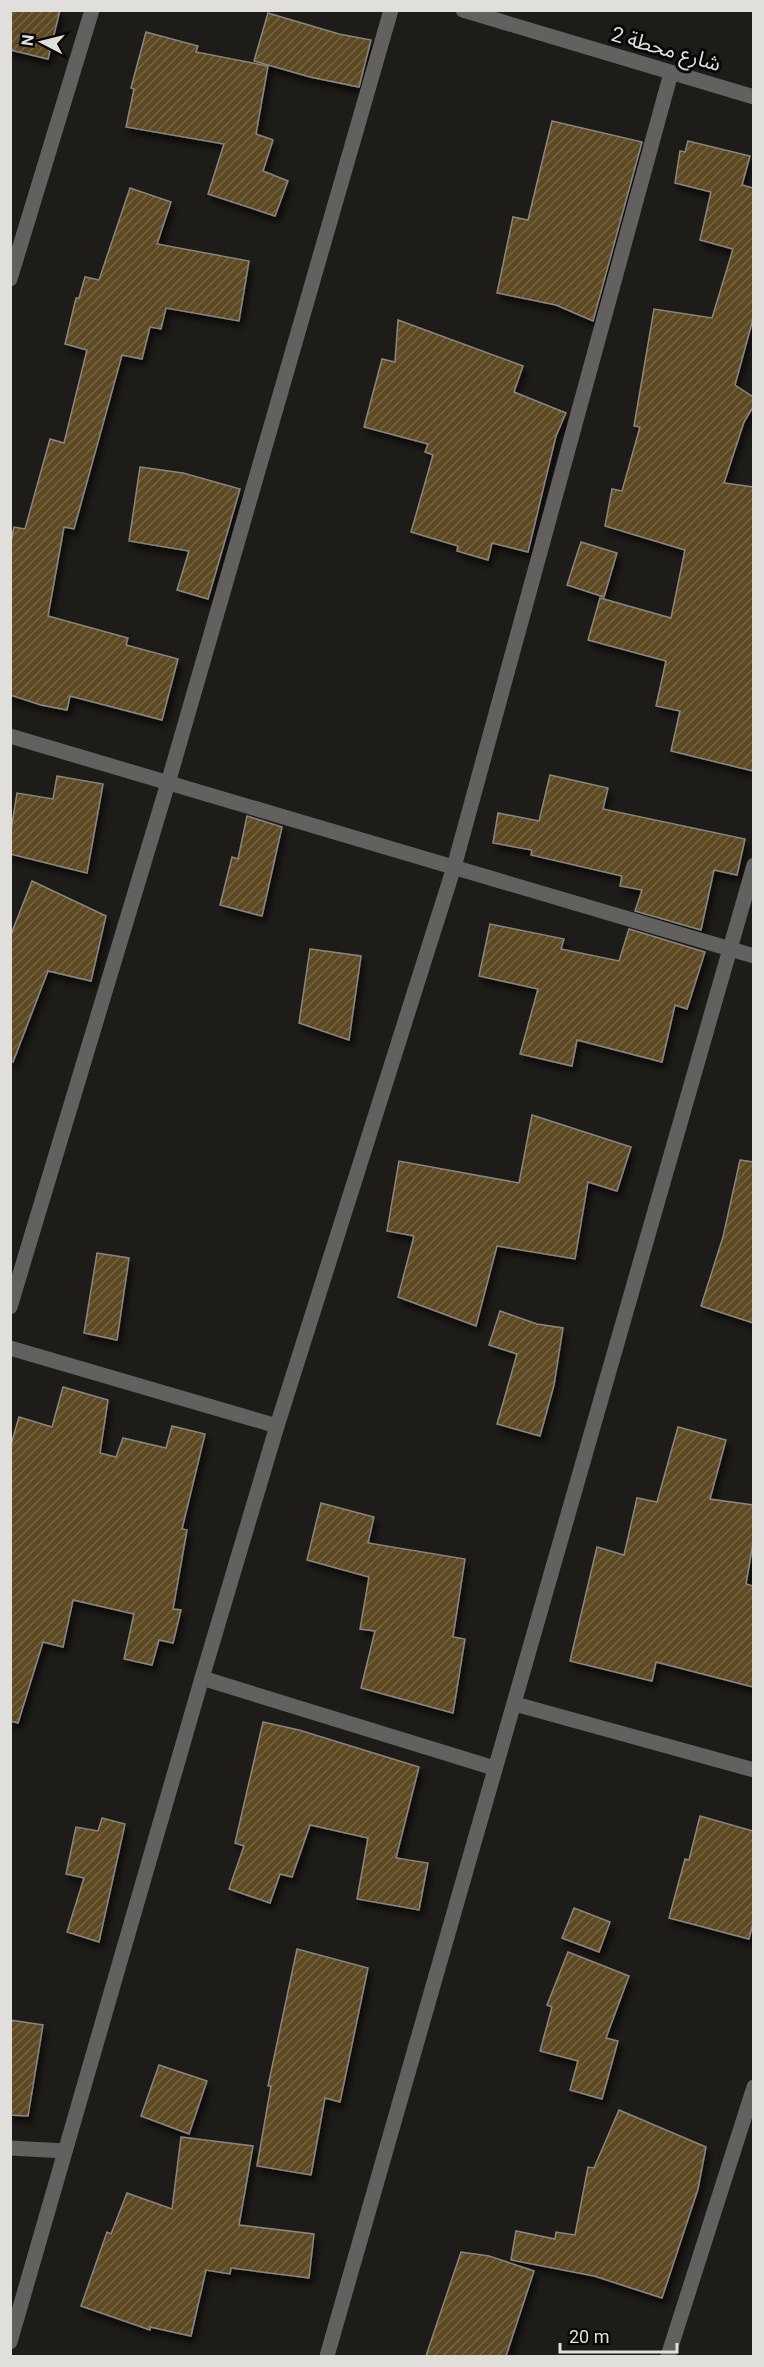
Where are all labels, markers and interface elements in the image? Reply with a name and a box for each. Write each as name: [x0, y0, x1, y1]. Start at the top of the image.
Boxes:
north arrow: [12, 12, 72, 72]
street label: شارع محطة 2: [608, 22, 723, 79]
text: N: [17, 33, 38, 47]
scale bar: [560, 2316, 677, 2354]
text: 20 m: [569, 2326, 609, 2347]

